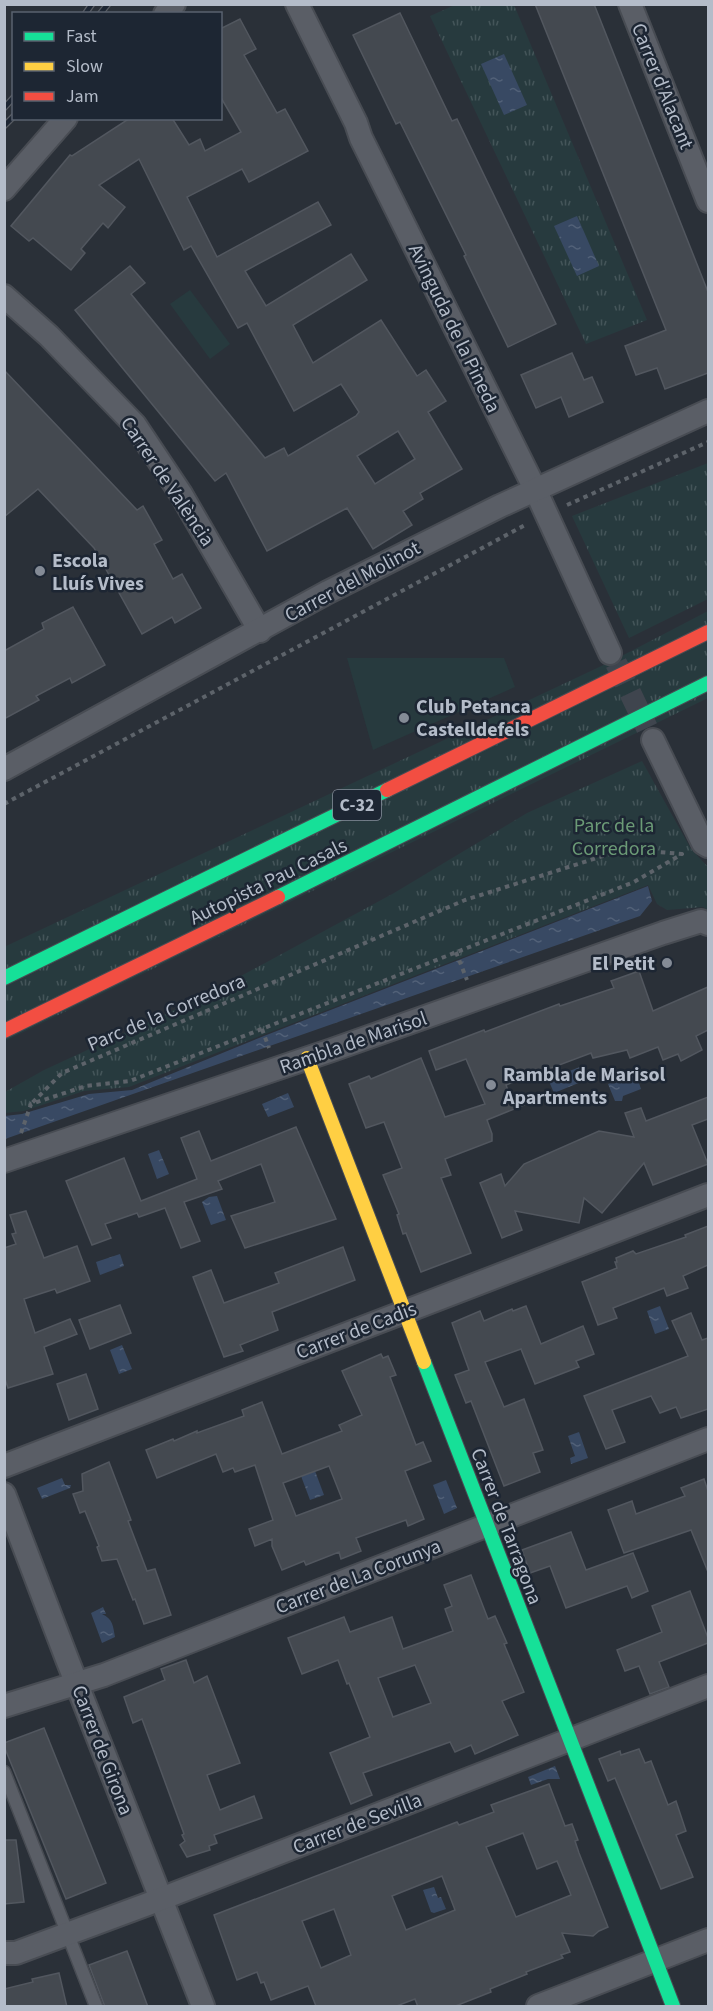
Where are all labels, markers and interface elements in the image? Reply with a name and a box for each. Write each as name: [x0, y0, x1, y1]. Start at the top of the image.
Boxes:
legend: [12, 12, 222, 120]
street label: Carrer d'Alacant: [624, 19, 700, 154]
text: Fast: [66, 24, 97, 49]
text: Slow: [66, 54, 103, 79]
text: Jam: [66, 84, 99, 109]
street label: Avinguda de la Pineda: [401, 239, 507, 418]
street label: Carrer de València: [113, 411, 221, 552]
street label: Carrer del Molinot: [280, 534, 425, 629]
place label: Escola Lluís Vives: [52, 547, 144, 598]
marker: Escola Lluís Vives: [33, 564, 47, 578]
place label: Club Petanca Castelldefels: [416, 693, 531, 744]
marker: Club Petanca Castelldefels: [397, 711, 411, 725]
road number: C-32: [333, 790, 381, 820]
park label: Parc de la Corredora: [572, 812, 656, 863]
street label: Autopista Pau Casals: [185, 832, 352, 932]
place label: El Petit: [592, 950, 655, 978]
marker: El Petit: [660, 956, 674, 970]
street label: Parc de la Corredora: [83, 967, 250, 1059]
street label: Rambla de Marisol: [276, 1005, 431, 1081]
place label: Rambla de Marisol Apartments: [502, 1061, 666, 1112]
marker: Rambla de Marisol Apartments: [484, 1078, 498, 1092]
street label: Carrer de Cadis: [292, 1295, 421, 1367]
street label: Carrer de Tarragona: [463, 1444, 549, 1609]
street label: Carrer de La Corunya: [272, 1533, 445, 1621]
street label: Carrer de Girona: [64, 1681, 140, 1819]
street label: Carrer de Sevilla: [289, 1786, 426, 1861]

